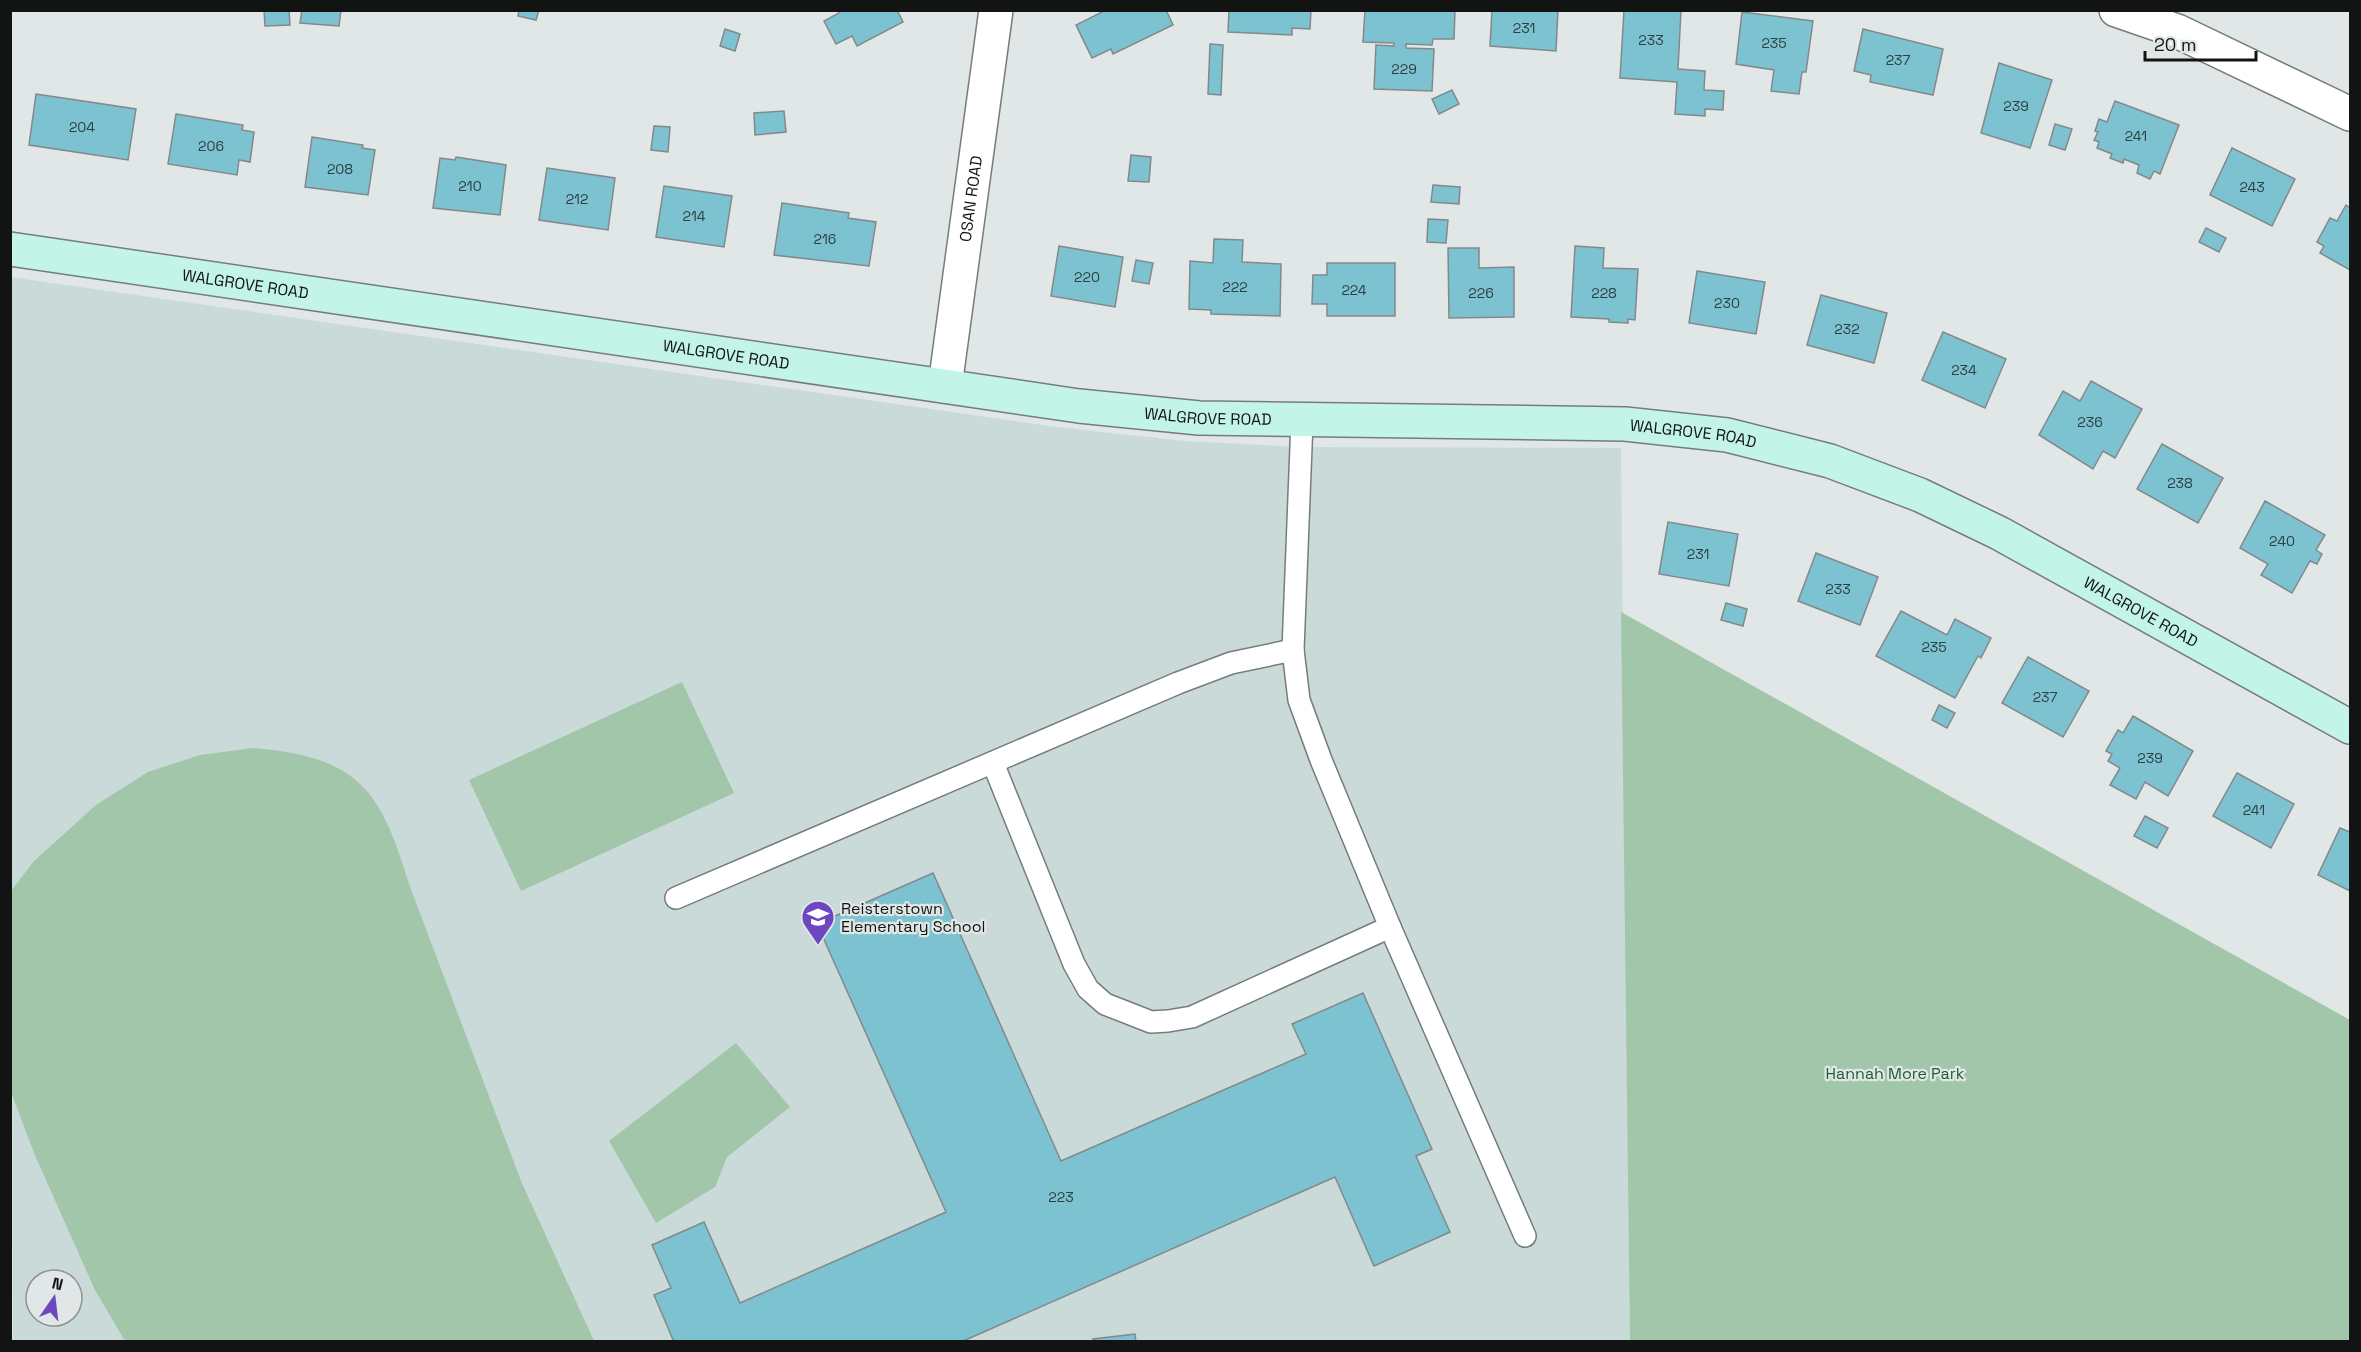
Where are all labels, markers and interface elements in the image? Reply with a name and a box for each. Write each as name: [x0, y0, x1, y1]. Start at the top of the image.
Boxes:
house number: 231: [1513, 19, 1535, 37]
scale bar: [2145, 24, 2256, 62]
house number: 233: [1638, 31, 1664, 49]
text: 20 m: [2154, 33, 2197, 56]
house number: 235: [1761, 34, 1787, 52]
house number: 237: [1886, 51, 1910, 69]
house number: 229: [1391, 60, 1417, 78]
house number: 239: [2003, 97, 2029, 115]
house number: 204: [69, 118, 95, 136]
house number: 241: [2125, 127, 2147, 145]
house number: 206: [198, 137, 224, 155]
street label: OSAN ROAD: [954, 154, 987, 243]
house number: 208: [327, 160, 353, 178]
house number: 210: [458, 177, 482, 195]
house number: 243: [2239, 178, 2265, 196]
house number: 212: [566, 190, 588, 208]
house number: 214: [682, 207, 706, 225]
house number: 216: [814, 230, 836, 248]
street label: WALGROVE ROAD: [181, 264, 310, 303]
house number: 220: [1074, 268, 1100, 286]
house number: 222: [1222, 278, 1248, 296]
house number: 224: [1341, 281, 1367, 299]
house number: 226: [1468, 284, 1494, 302]
house number: 228: [1591, 284, 1617, 302]
house number: 230: [1714, 294, 1740, 312]
house number: 232: [1834, 320, 1860, 338]
street label: WALGROVE ROAD: [662, 335, 791, 374]
house number: 234: [1951, 361, 1977, 379]
street label: WALGROVE ROAD: [1143, 402, 1272, 430]
house number: 236: [2077, 413, 2103, 431]
street label: WALGROVE ROAD: [1629, 414, 1759, 453]
house number: 238: [2167, 474, 2193, 492]
house number: 240: [2269, 532, 2295, 550]
house number: 231: [1687, 545, 1709, 563]
street label: WALGROVE ROAD: [2080, 571, 2202, 652]
house number: 233: [1825, 580, 1851, 598]
house number: 235: [1921, 638, 1947, 656]
house number: 237: [2033, 688, 2057, 706]
house number: 239: [2137, 749, 2163, 767]
house number: 241: [2243, 801, 2265, 819]
place label: Reisterstown Elementary School: [841, 898, 986, 937]
school or university icon: Reisterstown Elementary School: [800, 899, 836, 946]
park label: Hannah More Park: [1826, 1063, 1965, 1084]
house number: 223: [1048, 1188, 1074, 1206]
north arrow: [24, 1268, 84, 1328]
text: N: [50, 1272, 65, 1295]

